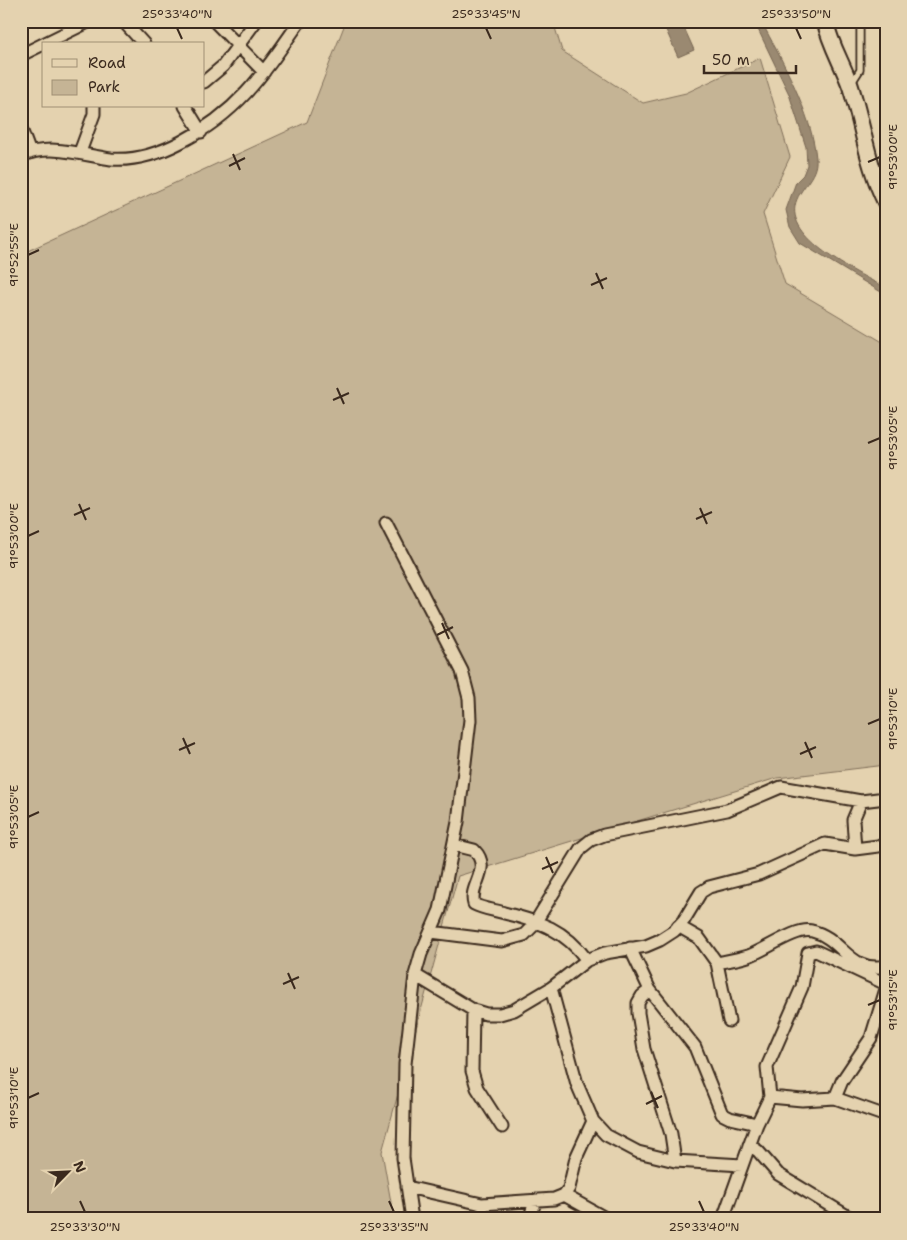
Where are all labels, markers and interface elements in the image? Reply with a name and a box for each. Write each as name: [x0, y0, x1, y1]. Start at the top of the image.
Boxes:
text: 25°33'40"N: [142, 6, 212, 22]
text: 25°33'45"N: [451, 6, 521, 22]
text: 25°33'50"N: [761, 6, 831, 22]
legend: [42, 42, 205, 108]
scale bar: [704, 42, 797, 74]
text: 50 m: [712, 50, 750, 70]
text: Road: [88, 53, 126, 73]
text: Park: [88, 77, 120, 97]
text: 91°53'00"E: [885, 124, 901, 190]
text: 91°52'55"E: [6, 223, 22, 287]
text: 91°53'05"E: [885, 406, 901, 470]
text: 91°53'00"E: [6, 503, 22, 569]
text: 91°53'10"E: [885, 688, 901, 750]
text: 91°53'05"E: [6, 785, 22, 849]
text: 91°53'15"E: [885, 969, 901, 1031]
text: 91°53'10"E: [6, 1067, 22, 1129]
north arrow: [42, 1148, 92, 1198]
text: N: [69, 1158, 90, 1175]
text: 25°33'30"N: [50, 1219, 120, 1235]
text: 25°33'35"N: [359, 1219, 429, 1235]
text: 25°33'40"N: [669, 1219, 739, 1235]

